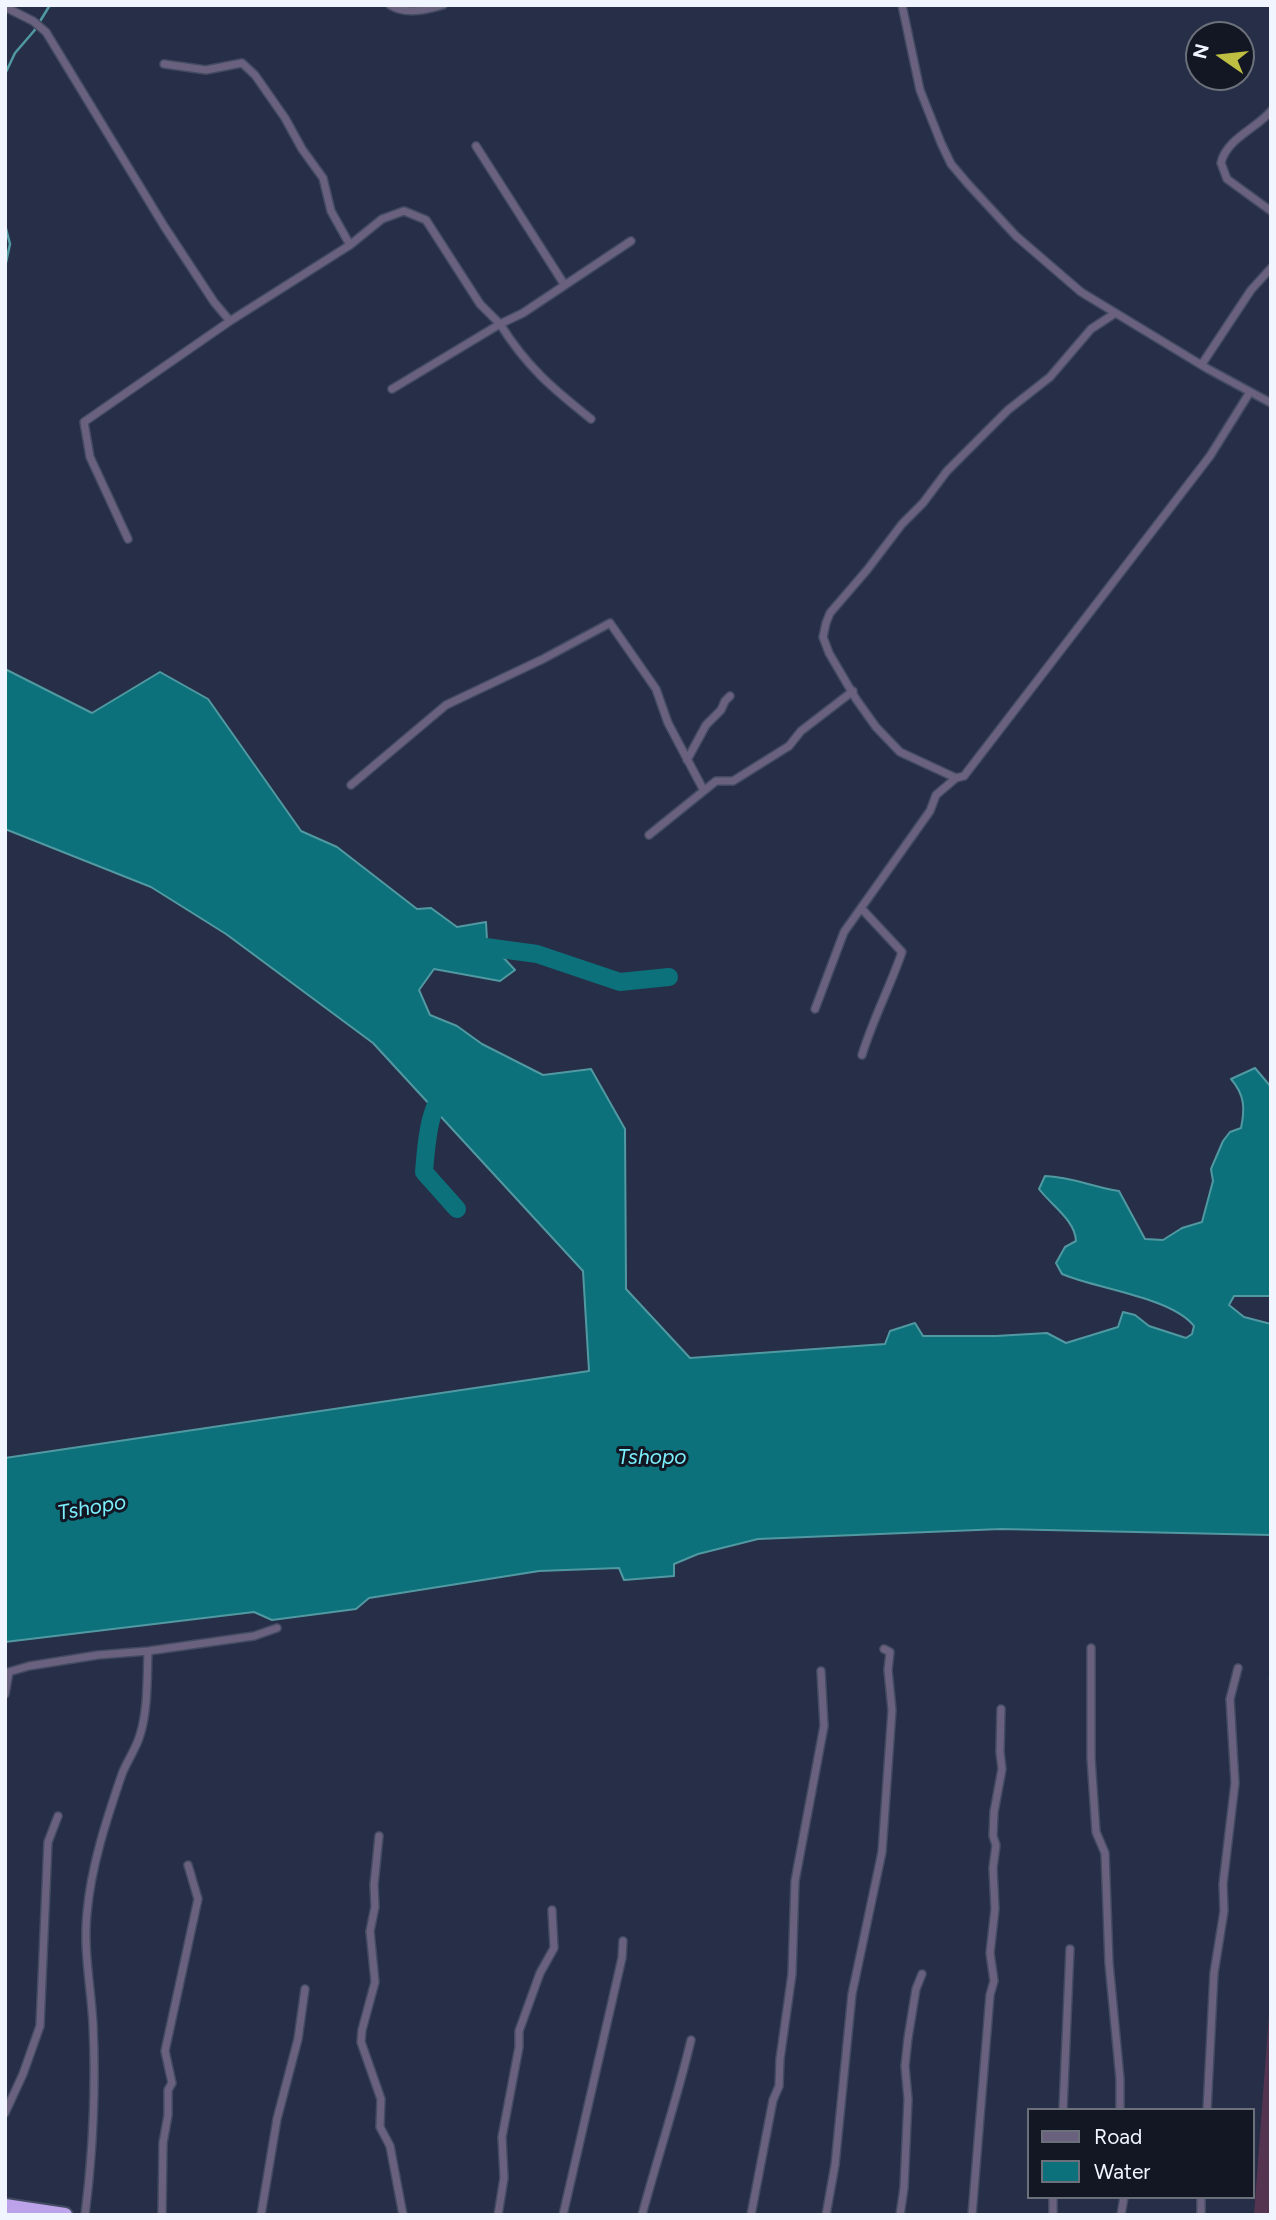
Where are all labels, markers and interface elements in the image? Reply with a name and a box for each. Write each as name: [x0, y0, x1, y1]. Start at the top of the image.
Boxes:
north arrow: [1185, 21, 1255, 91]
text: N: [1188, 41, 1214, 61]
water label: Tshopo: [617, 1445, 687, 1471]
water label: Tshopo: [56, 1490, 128, 1526]
legend: [1028, 2108, 1255, 2199]
text: Road: [1094, 2124, 1142, 2149]
text: Water: [1094, 2159, 1150, 2184]

